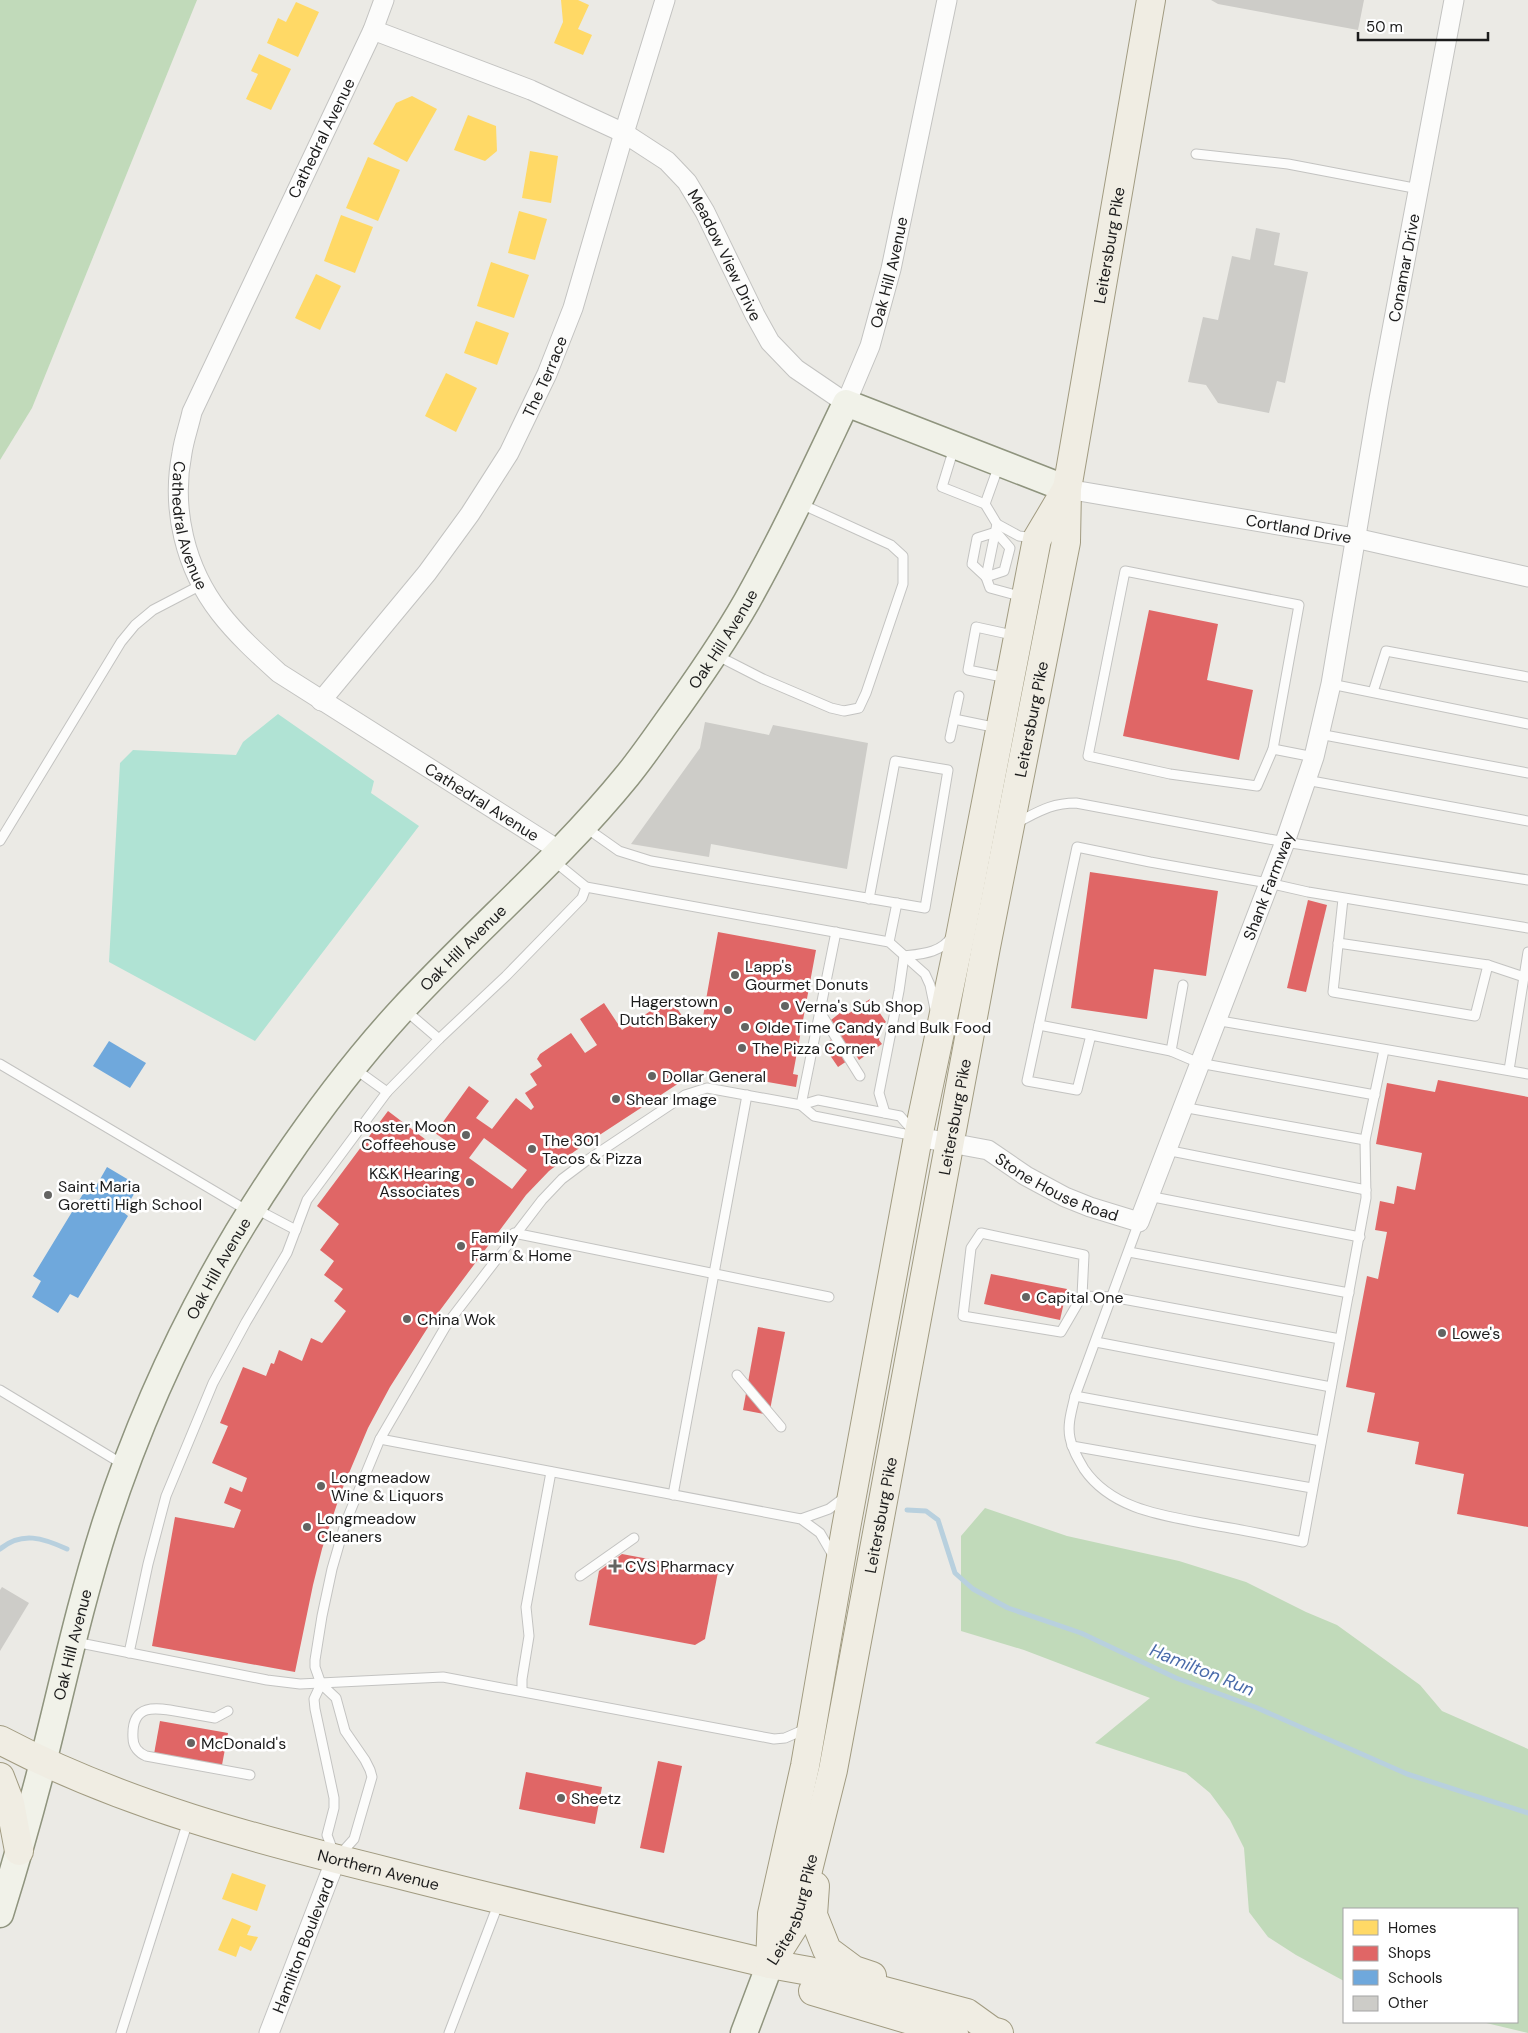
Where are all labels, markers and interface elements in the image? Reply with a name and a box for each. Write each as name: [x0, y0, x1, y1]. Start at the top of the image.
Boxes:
scale bar: [1358, 10, 1488, 42]
text: 50 m: [1366, 17, 1403, 37]
street label: Cathedral Avenue: [283, 75, 360, 202]
street label: Meadow View Drive: [683, 185, 766, 325]
street label: Leitersburg Pike: [1089, 185, 1130, 305]
street label: Conamar Drive: [1384, 212, 1425, 324]
street label: Oak Hill Avenue: [865, 215, 913, 331]
street label: The Terrace: [518, 333, 572, 421]
street label: Cathedral Avenue: [167, 460, 212, 594]
street label: Cortland Drive: [1244, 510, 1353, 548]
street label: Oak Hill Avenue: [684, 586, 763, 693]
street label: Leitersburg Pike: [1010, 659, 1053, 779]
street label: Cathedral Avenue: [421, 758, 543, 846]
street label: Shank Farmway: [1238, 829, 1299, 943]
street label: Oak Hill Avenue: [415, 900, 511, 996]
place label: Lapp's Gourmet Donuts: [745, 956, 868, 995]
marker: Lapp's Gourmet Donuts: [729, 969, 741, 981]
place label: Hagerstown Dutch Bakery: [619, 991, 718, 1030]
place label: Verna's Sub Shop: [795, 996, 923, 1017]
marker: Verna's Sub Shop: [779, 1000, 791, 1012]
marker: Hagerstown Dutch Bakery: [722, 1004, 734, 1016]
place label: Olde Time Candy and Bulk Food: [755, 1017, 991, 1038]
marker: Olde Time Candy and Bulk Food: [739, 1021, 751, 1033]
place label: The Pizza Corner: [752, 1038, 875, 1059]
marker: The Pizza Corner: [736, 1042, 748, 1054]
street label: Leitersburg Pike: [934, 1057, 976, 1177]
place label: Dollar General: [662, 1066, 766, 1087]
marker: Dollar General: [646, 1070, 658, 1082]
place label: Shear Image: [626, 1089, 717, 1110]
marker: Shear Image: [610, 1093, 622, 1105]
place label: Rooster Moon Coffeehouse: [353, 1116, 456, 1155]
marker: Rooster Moon Coffeehouse: [460, 1129, 472, 1141]
place label: The 301 Tacos & Pizza: [542, 1130, 642, 1169]
marker: The 301 Tacos & Pizza: [526, 1143, 538, 1155]
street label: Stone House Road: [991, 1148, 1121, 1226]
place label: K&K Hearing Associates: [369, 1163, 460, 1202]
place label: Saint Maria Goretti High School: [58, 1176, 202, 1215]
marker: K&K Hearing Associates: [464, 1176, 476, 1188]
marker: Saint Maria Goretti High School: [42, 1189, 54, 1201]
street label: Oak Hill Avenue: [182, 1214, 256, 1323]
place label: Family Farm & Home: [471, 1227, 572, 1266]
marker: Family Farm & Home: [455, 1240, 467, 1252]
place label: Capital One: [1036, 1287, 1124, 1308]
marker: Capital One: [1020, 1291, 1032, 1303]
place label: China Wok: [417, 1309, 496, 1330]
marker: China Wok: [401, 1313, 413, 1325]
place label: Lowe's: [1452, 1323, 1500, 1344]
marker: Lowe's: [1436, 1327, 1448, 1339]
street label: Leitersburg Pike: [860, 1455, 902, 1575]
place label: Longmeadow Wine & Liquors: [331, 1467, 444, 1506]
marker: Longmeadow Wine & Liquors: [315, 1480, 327, 1492]
place label: Longmeadow Cleaners: [317, 1508, 416, 1547]
marker: Longmeadow Cleaners: [301, 1521, 313, 1533]
place label: CVS Pharmacy: [625, 1556, 734, 1577]
marker: CVS Pharmacy: [609, 1560, 621, 1572]
street label: Oak Hill Avenue: [49, 1587, 97, 1702]
water label: Hamilton Run: [1146, 1638, 1258, 1702]
place label: McDonald's: [201, 1733, 286, 1754]
marker: McDonald's: [185, 1737, 197, 1749]
place label: Sheetz: [571, 1788, 621, 1809]
marker: Sheetz: [555, 1792, 567, 1804]
street label: Northern Avenue: [315, 1845, 441, 1895]
street label: Leitersburg Pike: [762, 1852, 823, 1969]
street label: Hamilton Boulevard: [268, 1875, 339, 2016]
legend: [1343, 1908, 1518, 2023]
text: Homes: [1388, 1918, 1437, 1938]
text: Shops: [1388, 1943, 1431, 1963]
text: Schools: [1388, 1968, 1443, 1988]
text: Other: [1388, 1993, 1429, 2013]

